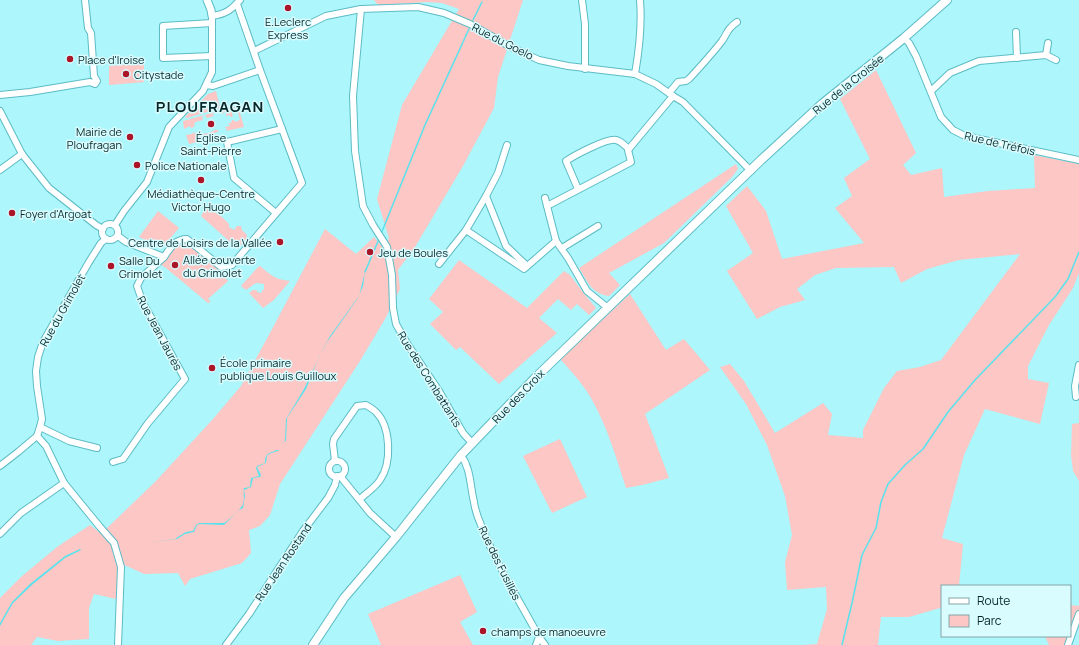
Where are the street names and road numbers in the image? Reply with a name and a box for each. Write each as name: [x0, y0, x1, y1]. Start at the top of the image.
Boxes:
street label: Rue du Goelo: [470, 19, 537, 63]
street label: Rue de la Croisée: [809, 50, 887, 117]
street label: Rue de Tréfois: [963, 128, 1037, 158]
street label: Rue du Grimolet: [36, 271, 88, 349]
street label: Rue Jean Jaurès: [134, 293, 186, 373]
street label: Rue des Combattants: [394, 328, 466, 430]
street label: Rue des Croix: [488, 366, 548, 426]
street label: Rue Jean Rostand: [251, 520, 315, 604]
street label: Rue des Fusillés: [476, 523, 525, 603]

